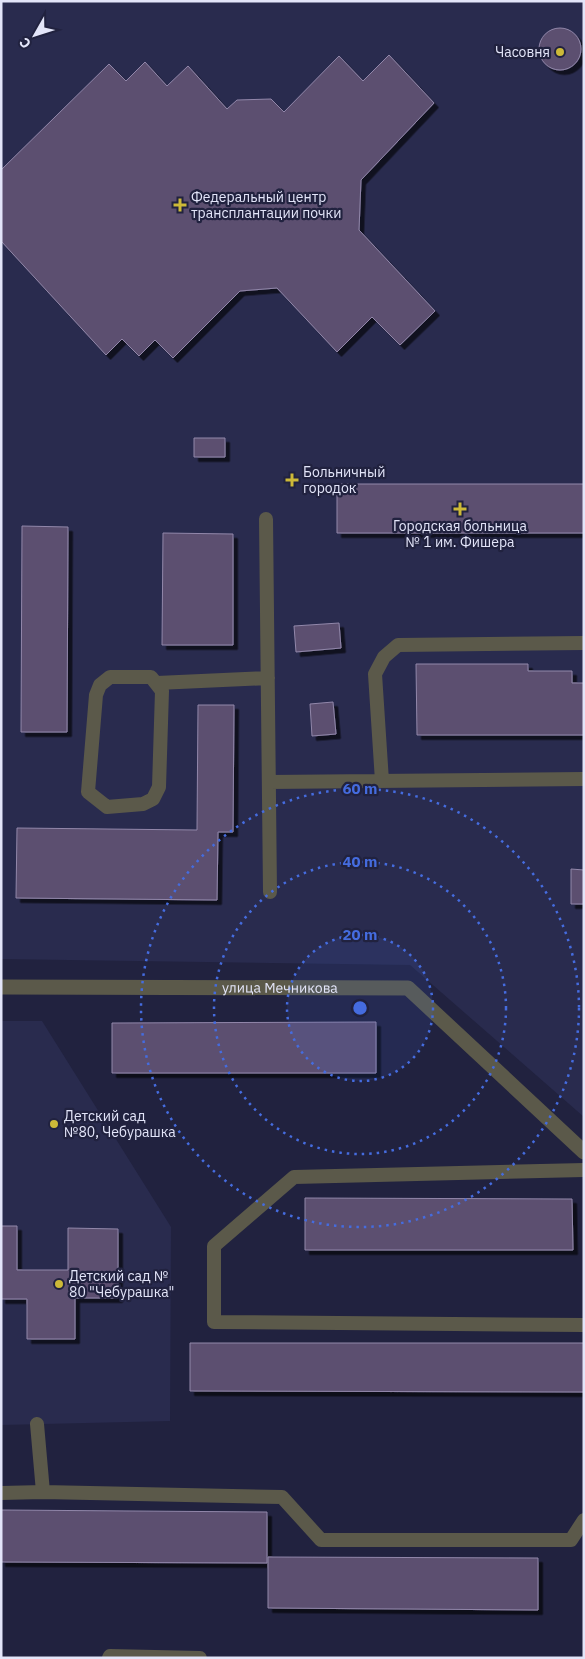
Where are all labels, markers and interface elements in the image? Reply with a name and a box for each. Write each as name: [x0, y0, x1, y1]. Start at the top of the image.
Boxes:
north arrow: [10, 10, 60, 60]
text: С: [15, 34, 35, 52]
place label: Часовня: [495, 43, 550, 61]
marker: Часовня: [554, 46, 566, 58]
place label: Федеральный центр трансплантации почки: [191, 188, 342, 222]
marker: Федеральный центр трансплантации почки: [173, 198, 187, 212]
place label: Больничный городок: [303, 463, 385, 497]
marker: Больничный городок: [285, 473, 299, 487]
marker: Городская больница № 1 им. Фишера: [453, 502, 467, 516]
place label: Городская больница № 1 им. Фишера: [393, 517, 527, 551]
text: 60 m: [343, 779, 377, 798]
text: 40 m: [343, 852, 377, 871]
text: 20 m: [343, 925, 377, 944]
street label: улица Мечникова: [222, 979, 338, 997]
centre of rings: [351, 999, 369, 1017]
place label: Детский сад №80, Чебурашка: [64, 1107, 176, 1141]
marker: Детский сад №80, Чебурашка: [48, 1118, 60, 1130]
place label: Детский сад № 80 "Чебурашка": [69, 1267, 174, 1301]
marker: Детский сад № 80 "Чебурашка": [53, 1278, 65, 1290]

